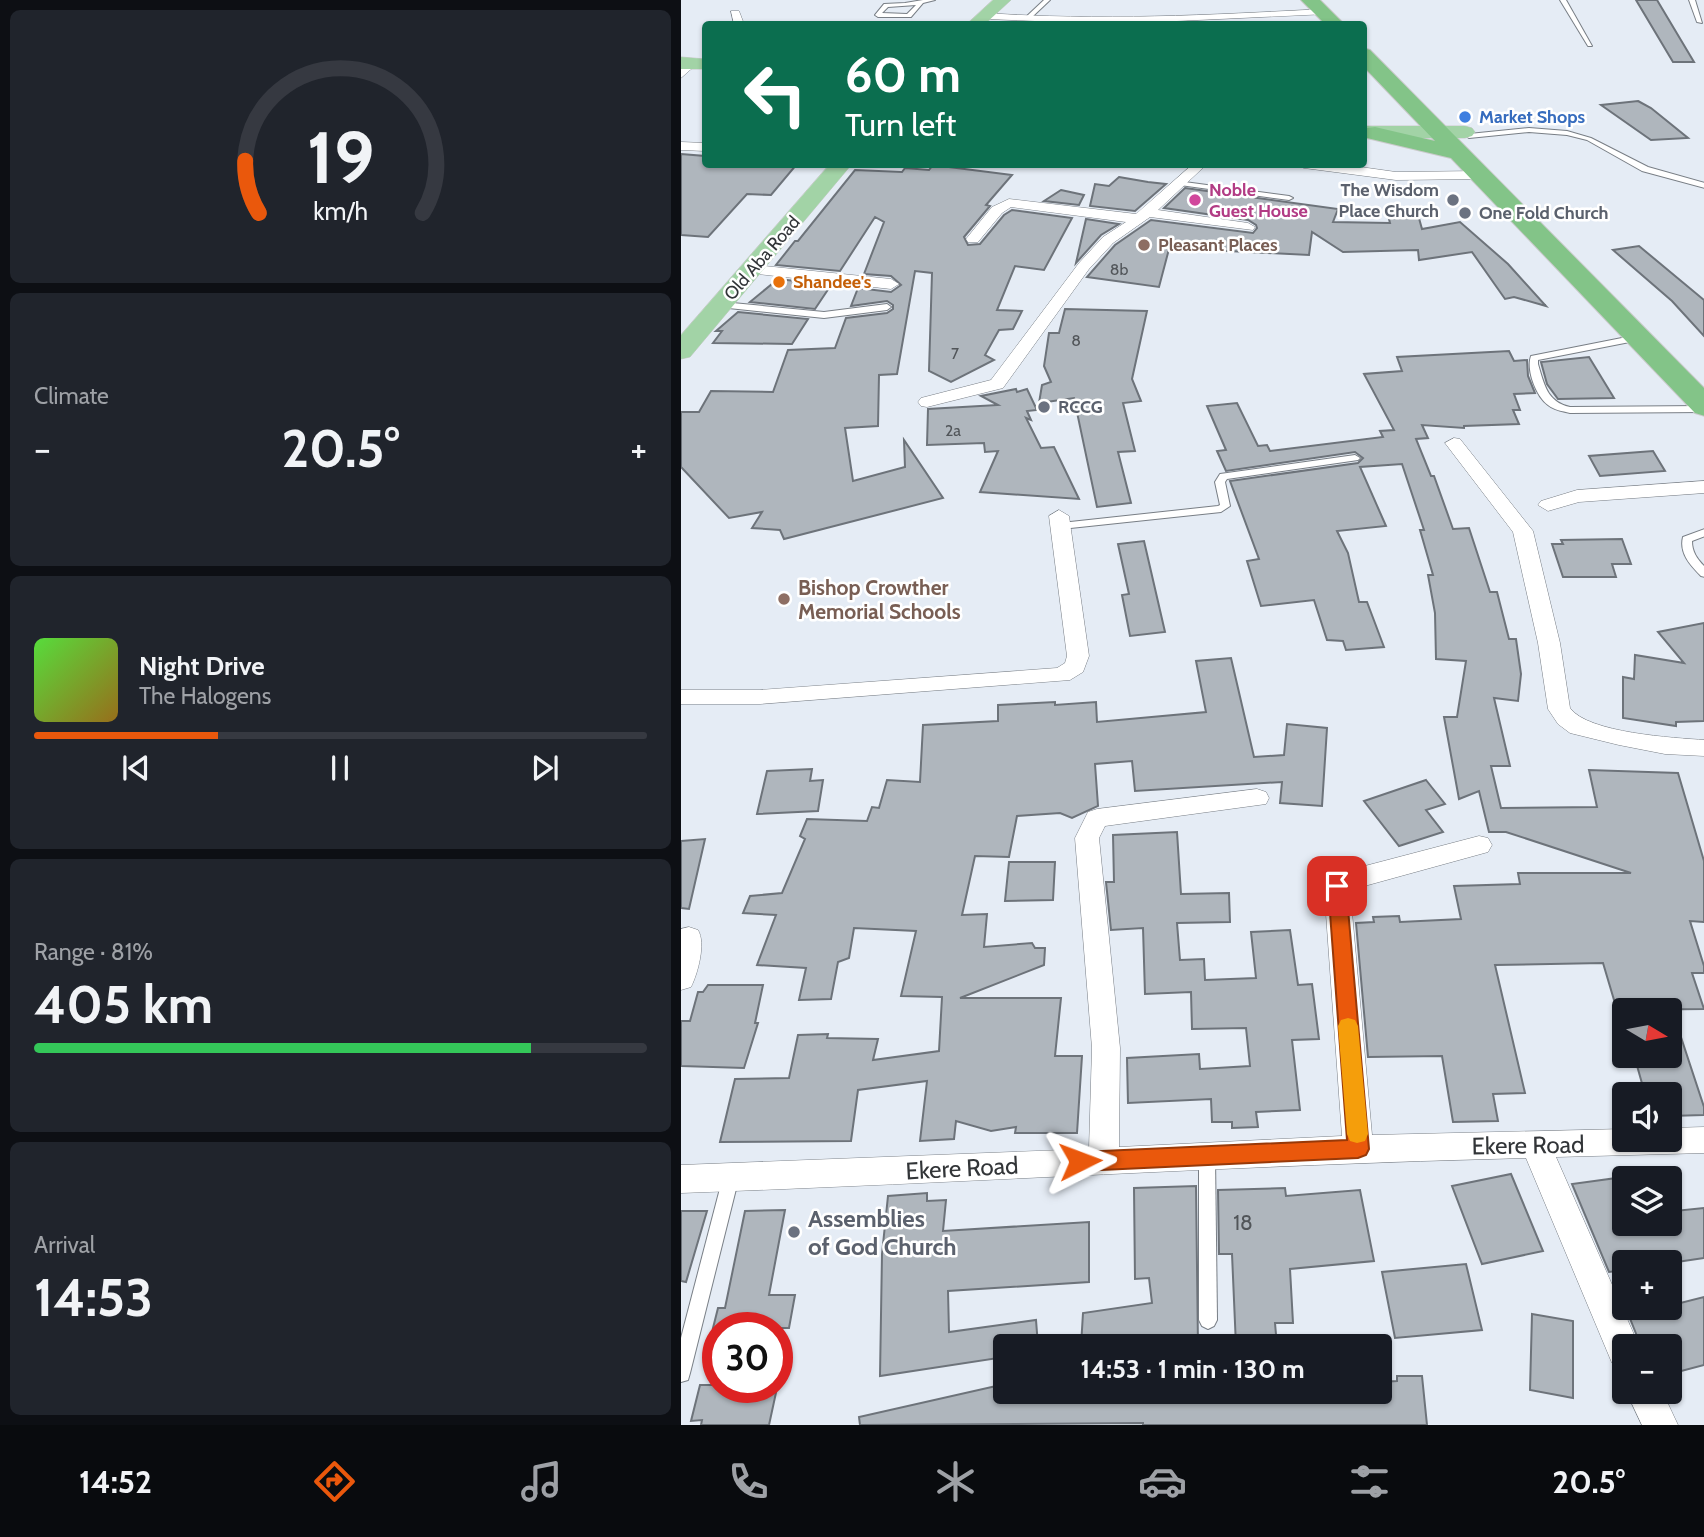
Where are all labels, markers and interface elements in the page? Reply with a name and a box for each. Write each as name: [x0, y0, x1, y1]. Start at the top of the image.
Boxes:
text: 60 m: [845, 45, 961, 104]
icon: left: [730, 49, 821, 140]
text: Turn left: [845, 105, 956, 144]
place label: Market Shops: [1479, 106, 1585, 128]
marker: Market Shops: [1457, 109, 1473, 125]
text: 19: [307, 113, 374, 201]
place label: Noble Guest House: [1209, 179, 1308, 222]
place label: The Wisdom Place Church: [1339, 179, 1439, 222]
marker: Noble Guest House: [1187, 192, 1203, 208]
marker: The Wisdom Place Church: [1445, 192, 1461, 208]
text: km/h: [313, 195, 368, 225]
place label: One Fold Church: [1479, 202, 1609, 224]
marker: One Fold Church: [1457, 205, 1473, 221]
street label: Old Aba Road: [719, 211, 805, 305]
place label: Pleasant Places: [1158, 234, 1278, 256]
marker: Pleasant Places: [1136, 237, 1152, 253]
house number: 8b: [1110, 260, 1128, 279]
place label: Shandee's: [793, 271, 872, 293]
marker: Shandee's: [771, 274, 787, 290]
house number: 8: [1071, 331, 1081, 350]
house number: 7: [951, 344, 959, 363]
text: Climate: [34, 382, 109, 410]
place label: RCCG: [1058, 396, 1103, 418]
marker: RCCG: [1036, 399, 1052, 415]
text: 20.5°: [281, 417, 400, 480]
house number: 2a: [945, 421, 961, 440]
text: −: [34, 425, 51, 472]
text: +: [630, 425, 647, 472]
place label: Bishop Crowther Memorial Schools: [798, 575, 961, 624]
marker: Bishop Crowther Memorial Schools: [776, 591, 792, 607]
text: Night Drive: [139, 650, 265, 682]
text: The Halogens: [139, 682, 271, 710]
icon: previous: [117, 749, 155, 787]
icon: pause: [321, 749, 359, 787]
icon: next: [526, 749, 564, 787]
pin: [1307, 856, 1367, 916]
icon: arrive: [1318, 867, 1356, 905]
text: Range · 81%: [34, 938, 153, 966]
text: 405 km: [34, 973, 213, 1036]
north arrow: [1612, 998, 1682, 1068]
map controls: [1612, 998, 1682, 1404]
button: sound: [1612, 1082, 1682, 1152]
position arrow: [1043, 1124, 1117, 1198]
street label: Ekere Road: [1471, 1130, 1585, 1160]
street label: Ekere Road: [905, 1151, 1019, 1185]
button: layers: [1612, 1166, 1682, 1236]
place label: Assemblies of God Church: [808, 1204, 957, 1261]
house number: 18: [1233, 1210, 1253, 1235]
marker: Assemblies of God Church: [786, 1224, 802, 1240]
text: Arrival: [34, 1231, 95, 1259]
button: +: [1612, 1250, 1682, 1320]
text: 14:53: [34, 1266, 153, 1329]
speed limit sign: 30: [702, 1312, 793, 1403]
button: −: [1612, 1334, 1682, 1404]
text: 14:53 · 1 min · 130 m: [1081, 1353, 1305, 1385]
icon: directions: [310, 1457, 359, 1506]
icon: music: [517, 1457, 566, 1506]
icon: phone: [724, 1457, 773, 1506]
icon: climate: [931, 1457, 980, 1506]
icon: car: [1138, 1457, 1187, 1506]
icon: filters: [1345, 1457, 1394, 1506]
text: 14:52: [79, 1462, 152, 1501]
text: 20.5°: [1552, 1462, 1625, 1501]

